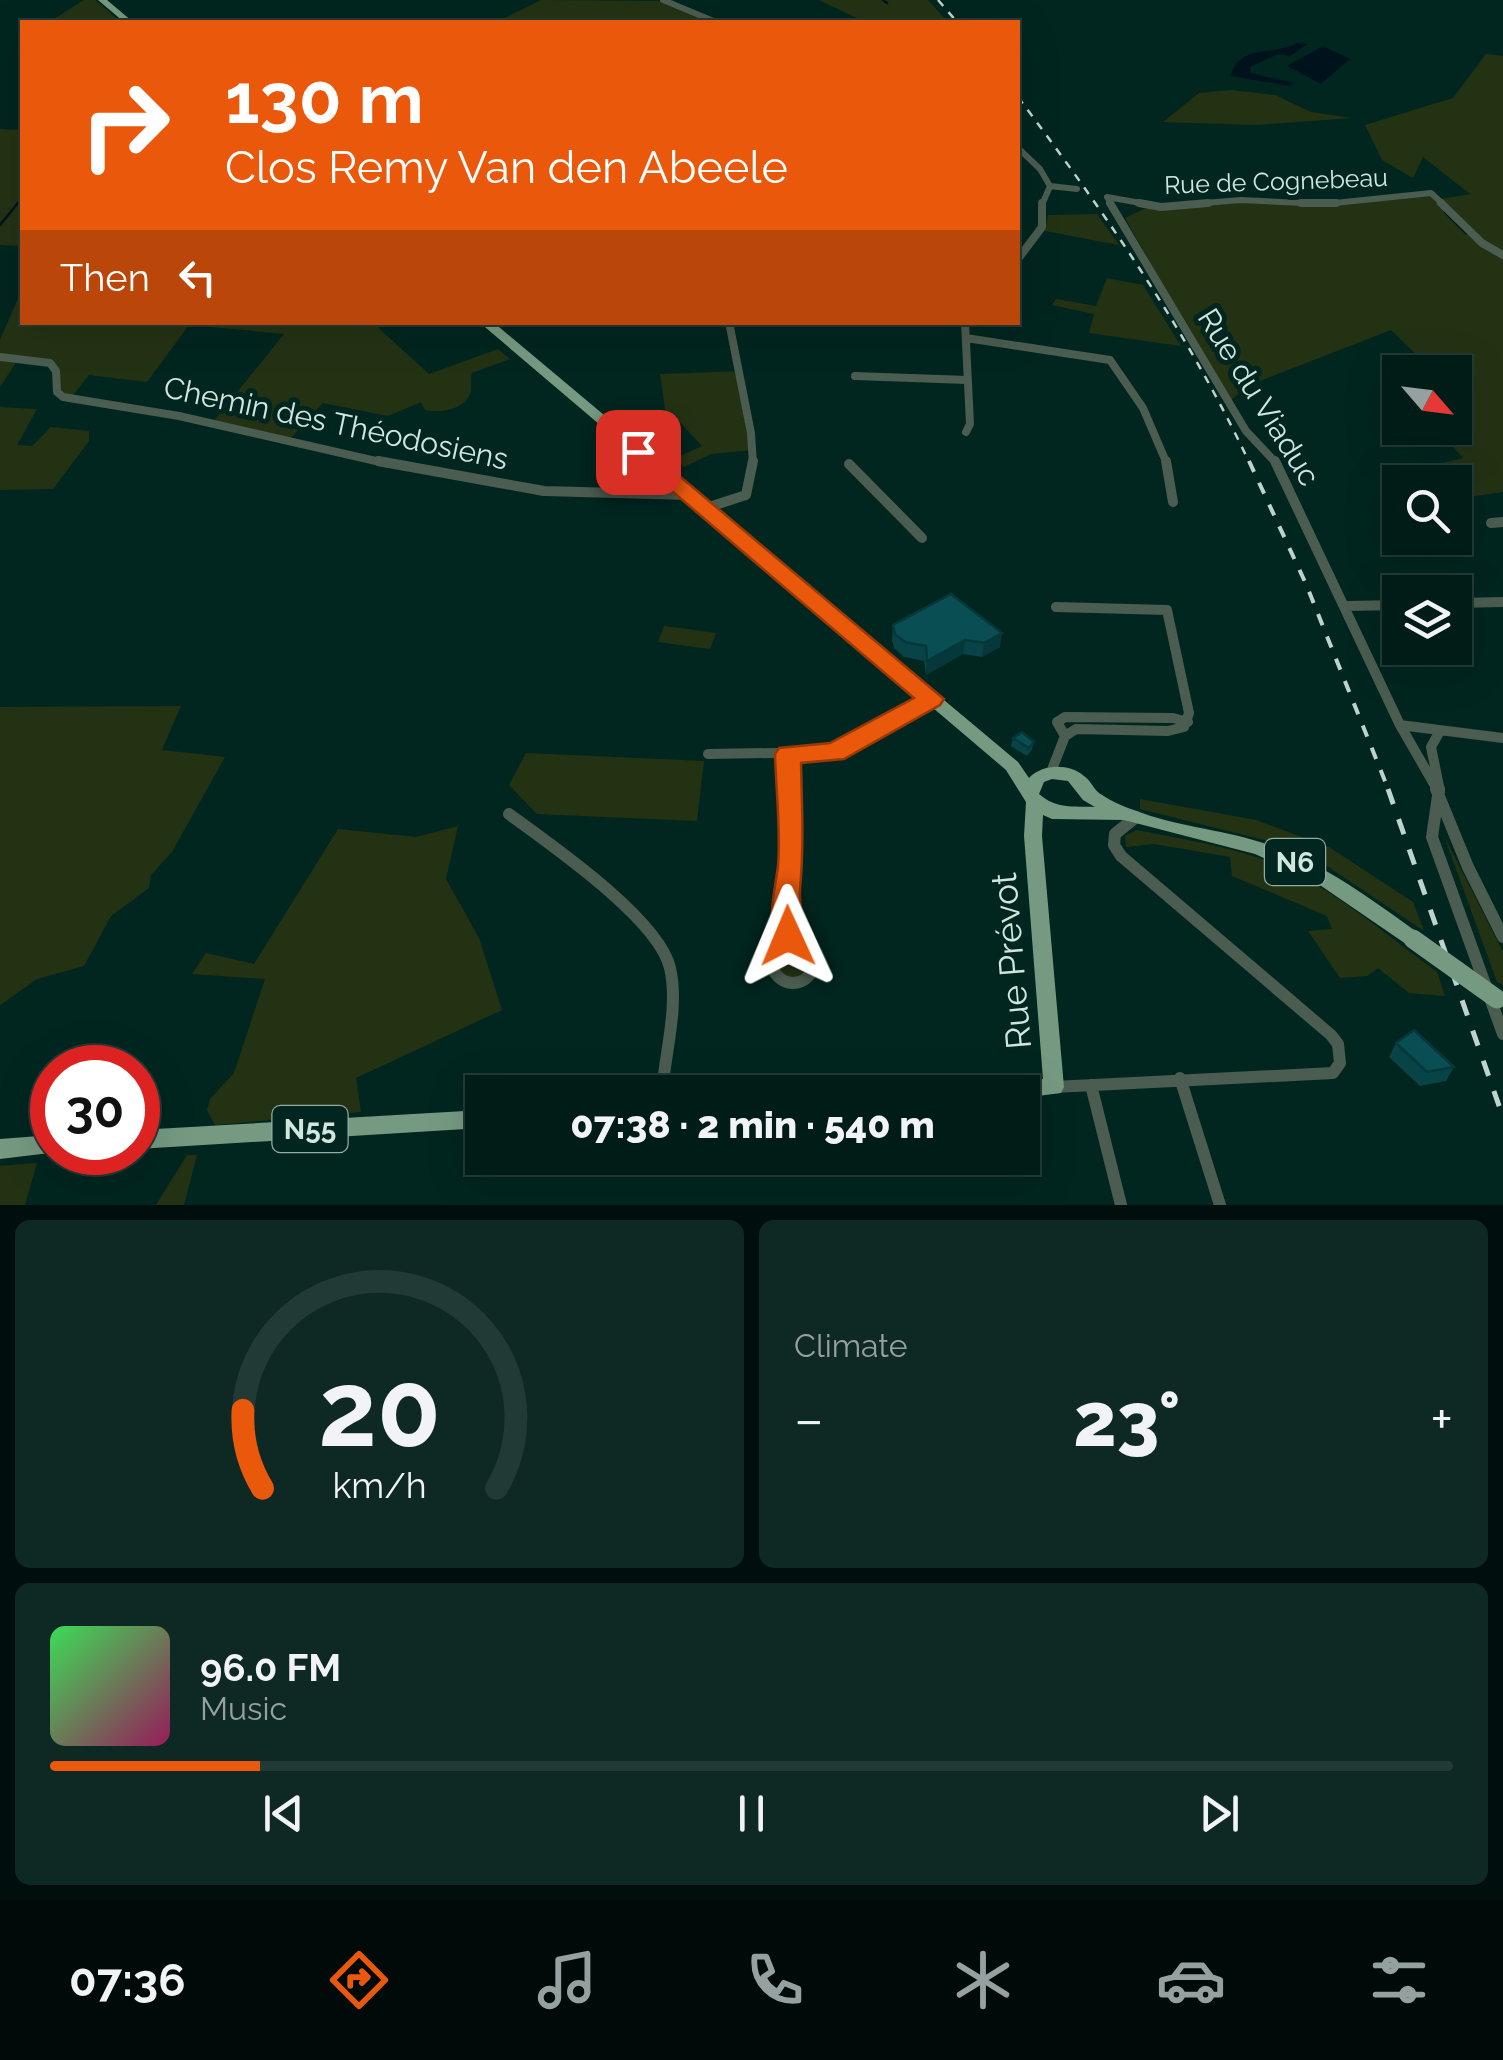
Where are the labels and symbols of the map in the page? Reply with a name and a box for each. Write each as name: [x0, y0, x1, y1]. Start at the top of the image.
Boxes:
street label: Rue de Cognebeau: [1164, 162, 1388, 200]
street label: Rue du Viaduc: [1191, 302, 1327, 492]
north arrow: [1382, 355, 1472, 445]
street label: Chemin des Théodosiens: [161, 369, 511, 477]
pin: [596, 410, 681, 495]
road number: N6: [1265, 839, 1325, 885]
street label: Rue Prévot: [983, 871, 1039, 1051]
position arrow: [736, 884, 840, 988]
speed limit sign: 30: [30, 1045, 160, 1175]
road number: N55: [272, 1106, 348, 1152]

